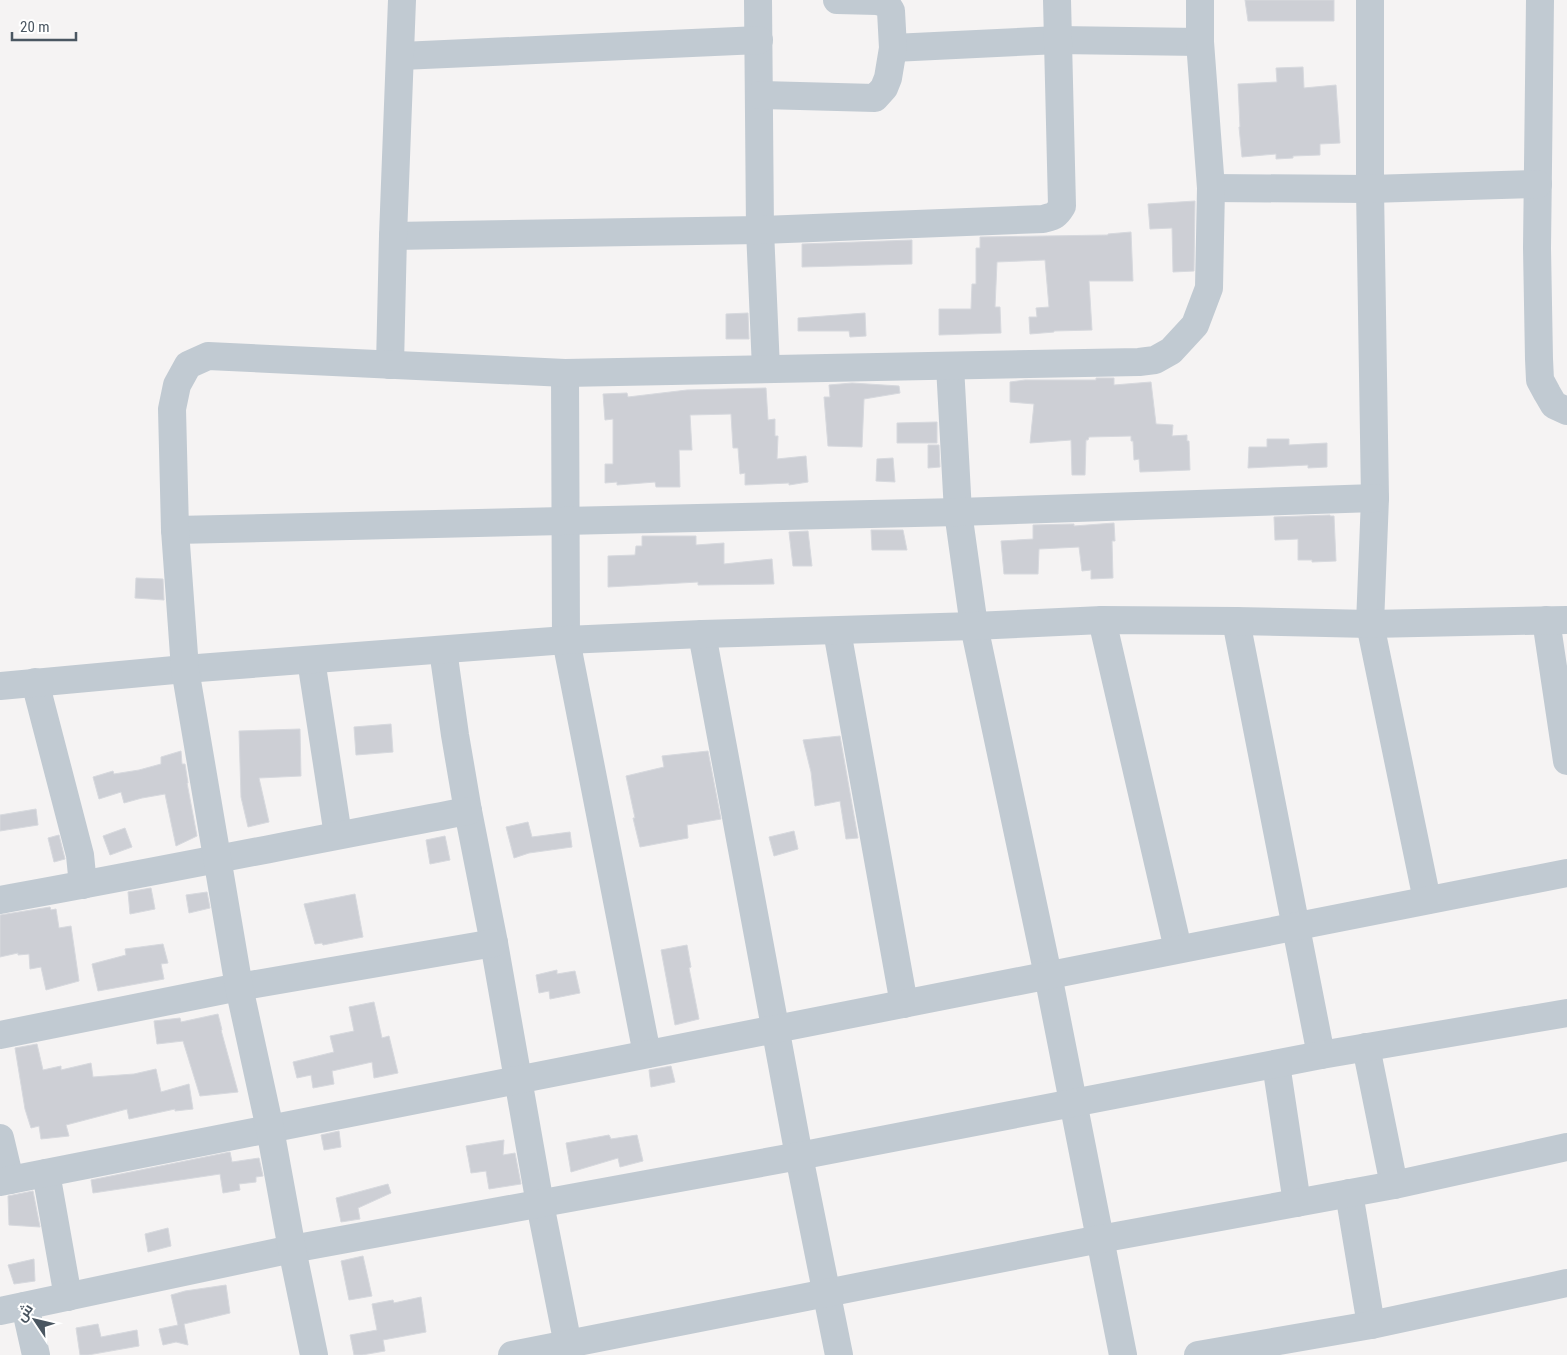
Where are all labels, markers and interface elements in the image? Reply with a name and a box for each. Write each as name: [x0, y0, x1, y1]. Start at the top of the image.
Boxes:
scale bar: [12, 10, 76, 42]
text: 20 m: [20, 18, 50, 36]
north arrow: [10, 1295, 60, 1345]
text: ش: [13, 1301, 37, 1325]

